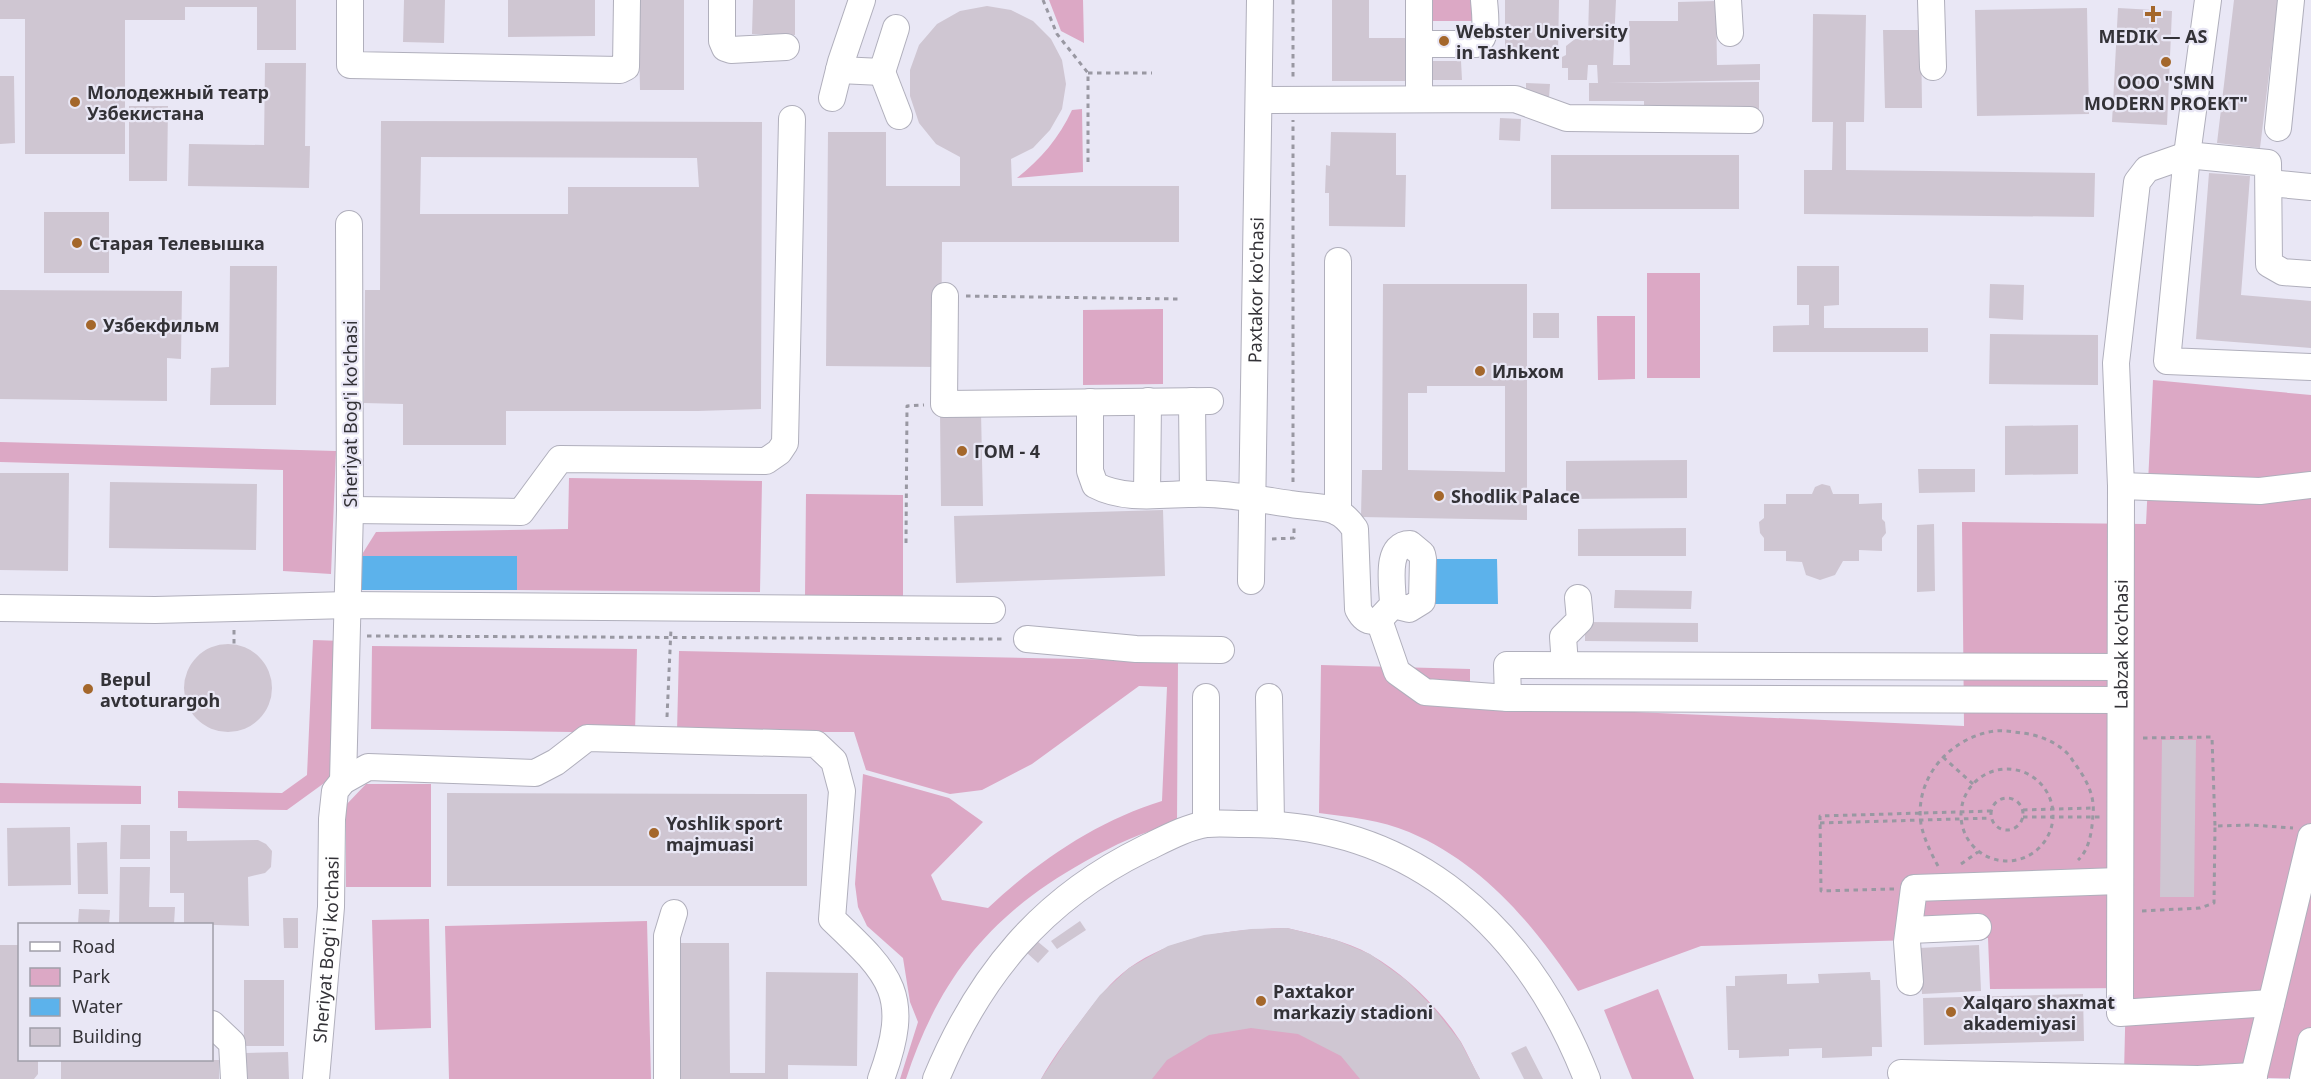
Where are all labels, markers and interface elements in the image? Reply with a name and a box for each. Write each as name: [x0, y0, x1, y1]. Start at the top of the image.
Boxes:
marker: MEDIK — AS: [2144, 5, 2162, 23]
place label: Webster University in Tashkent: [1456, 19, 1628, 64]
place label: MEDIK — AS: [2099, 24, 2208, 48]
marker: Webster University in Tashkent: [1437, 34, 1451, 48]
marker: OOO "SMN MODERN PROEKT": [2159, 55, 2173, 69]
place label: OOO "SMN MODERN PROEKT": [2084, 70, 2248, 115]
place label: Молодежный театр Узбекистана: [87, 80, 269, 125]
marker: Молодежный театр Узбекистана: [68, 95, 82, 109]
street label: Paxtakor ko'chasi: [1242, 217, 1269, 363]
place label: Старая Телевышка: [89, 231, 265, 255]
marker: Старая Телевышка: [70, 236, 84, 250]
place label: Узбекфильм: [103, 313, 220, 337]
marker: Узбекфильм: [84, 318, 98, 332]
street label: Sheriyat Bog'i ko'chasi: [338, 320, 362, 508]
place label: Ильхом: [1492, 359, 1564, 383]
marker: Ильхом: [1473, 364, 1487, 378]
place label: ГОМ - 4: [974, 439, 1040, 463]
marker: ГОМ - 4: [955, 444, 969, 458]
place label: Shodlik Palace: [1451, 484, 1580, 508]
marker: Shodlik Palace: [1432, 489, 1446, 503]
street label: Labzak ko'chasi: [2109, 579, 2133, 709]
place label: Bepul avtoturargoh: [100, 667, 220, 712]
marker: Bepul avtoturargoh: [81, 682, 95, 696]
place label: Yoshlik sport majmuasi: [666, 811, 783, 856]
marker: Yoshlik sport majmuasi: [647, 826, 661, 840]
street label: Sheriyat Bog'i ko'chasi: [307, 856, 344, 1044]
legend: [18, 923, 213, 1061]
text: Road: [72, 934, 115, 958]
text: Park: [72, 964, 110, 988]
place label: Paxtakor markaziy stadioni: [1273, 979, 1433, 1024]
place label: Xalqaro shaxmat akademiyasi: [1963, 990, 2115, 1035]
text: Water: [72, 994, 123, 1018]
marker: Paxtakor markaziy stadioni: [1254, 994, 1268, 1008]
marker: Xalqaro shaxmat akademiyasi: [1944, 1005, 1958, 1019]
text: Building: [72, 1024, 142, 1048]

